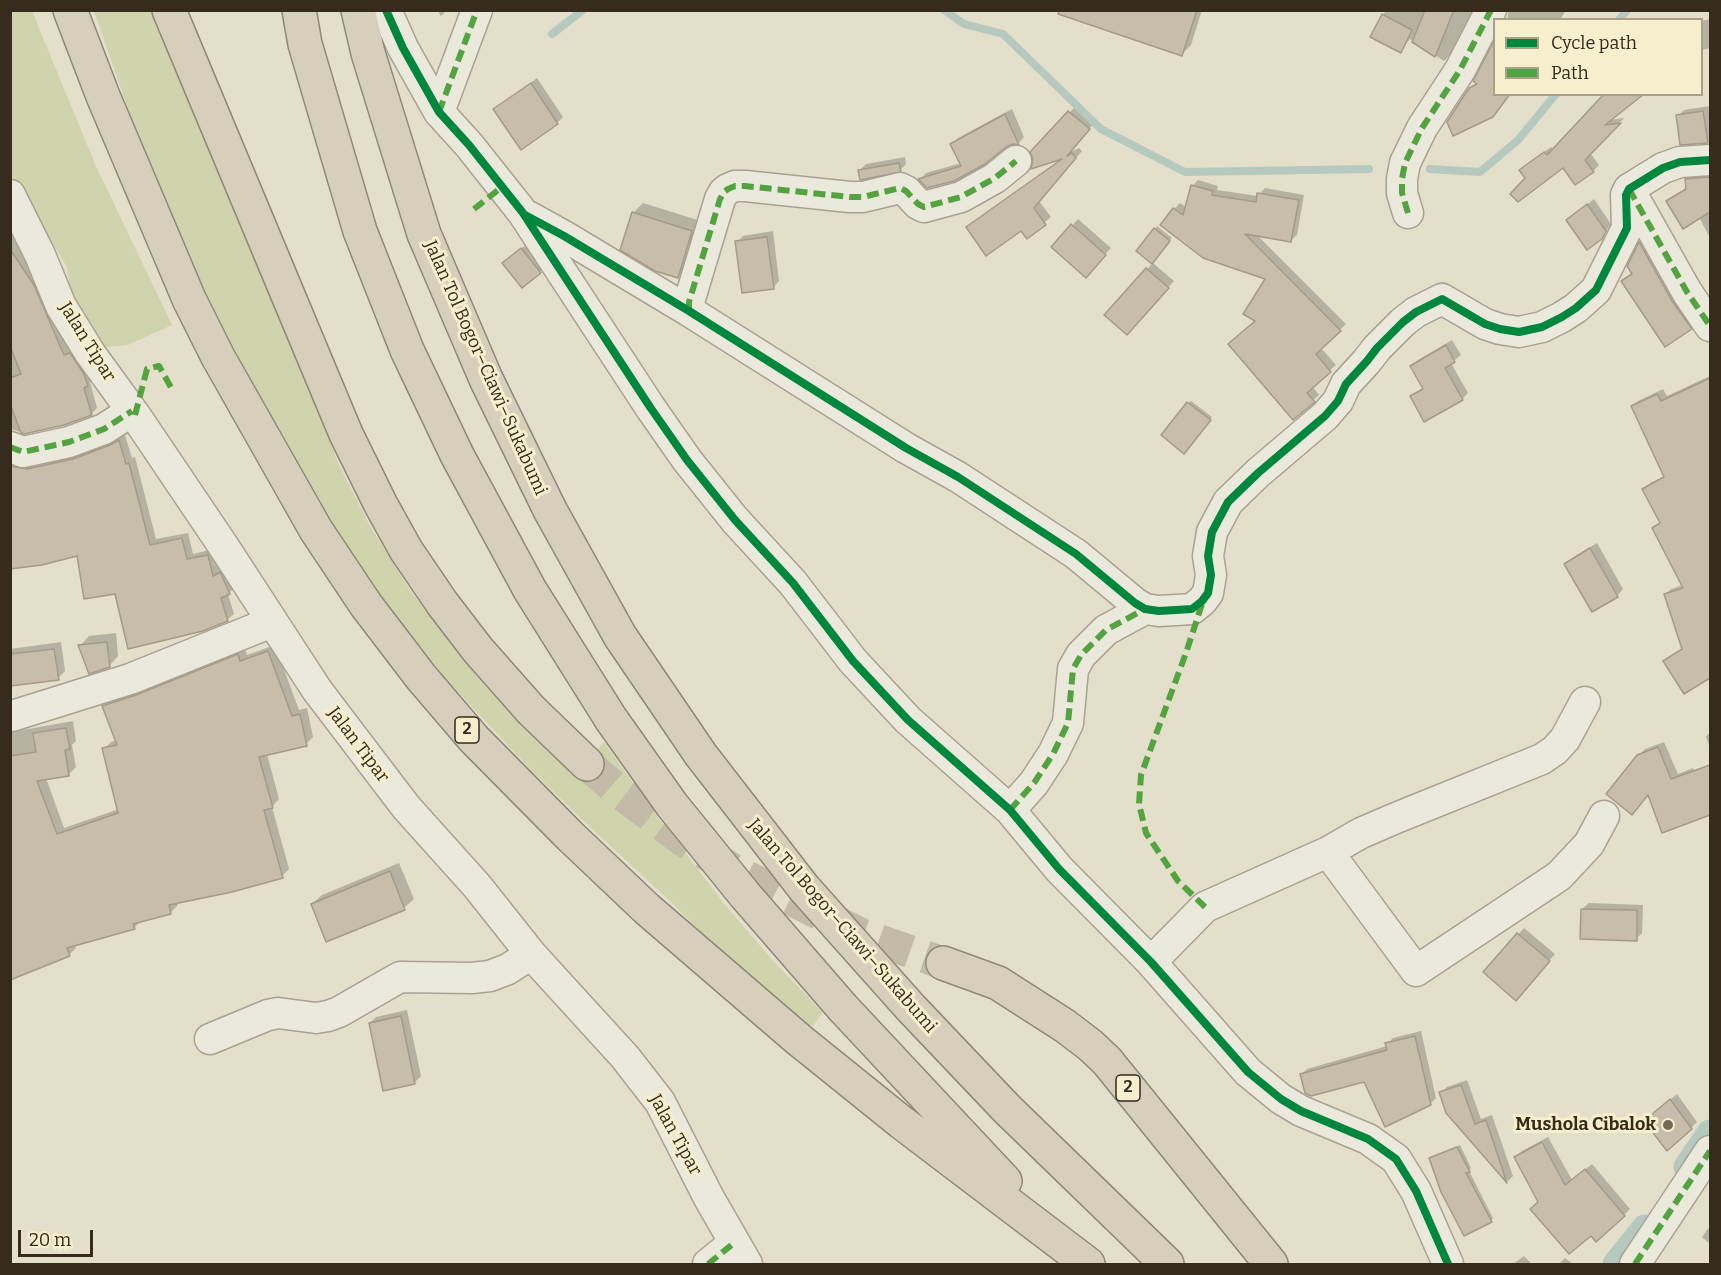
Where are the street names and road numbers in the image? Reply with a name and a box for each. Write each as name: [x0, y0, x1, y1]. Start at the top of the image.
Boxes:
street label: Jalan Tol Bogor–Ciawi–Sukabumi: [419, 237, 551, 499]
street label: Jalan Tipar: [54, 298, 120, 386]
street label: Jalan Tipar: [323, 703, 393, 787]
road number: 2: [455, 717, 479, 743]
street label: Jalan Tol Bogor–Ciawi–Sukabumi: [743, 815, 941, 1037]
road number: 2: [1116, 1075, 1140, 1101]
street label: Jalan Tipar: [644, 1091, 706, 1179]

